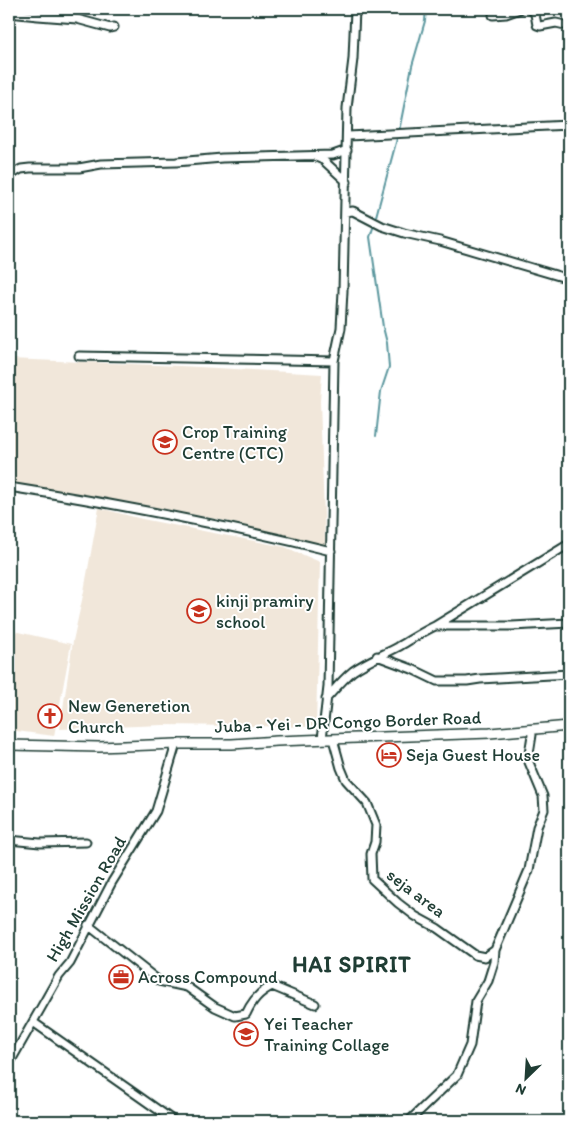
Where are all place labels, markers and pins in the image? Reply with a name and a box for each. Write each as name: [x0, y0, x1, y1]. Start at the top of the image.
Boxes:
place label: Crop Training Centre (CTC): [182, 421, 288, 464]
school or university icon: Crop Training Centre (CTC): [152, 429, 178, 455]
place label: kinji pramiry school: [216, 590, 314, 633]
school or university icon: kinji pramiry school: [186, 598, 212, 624]
place label: New Generetion Church: [68, 695, 191, 738]
church icon: New Generetion Church: [37, 703, 63, 729]
hotel icon: Seja Guest House: [376, 742, 402, 768]
place label: Seja Guest House: [406, 744, 540, 766]
office icon: Across Compound: [108, 964, 134, 990]
place label: Across Compound: [138, 966, 278, 988]
place label: Yei Teacher Training Collage: [264, 1013, 389, 1056]
school or university icon: Yei Teacher Training Collage: [233, 1021, 259, 1047]

